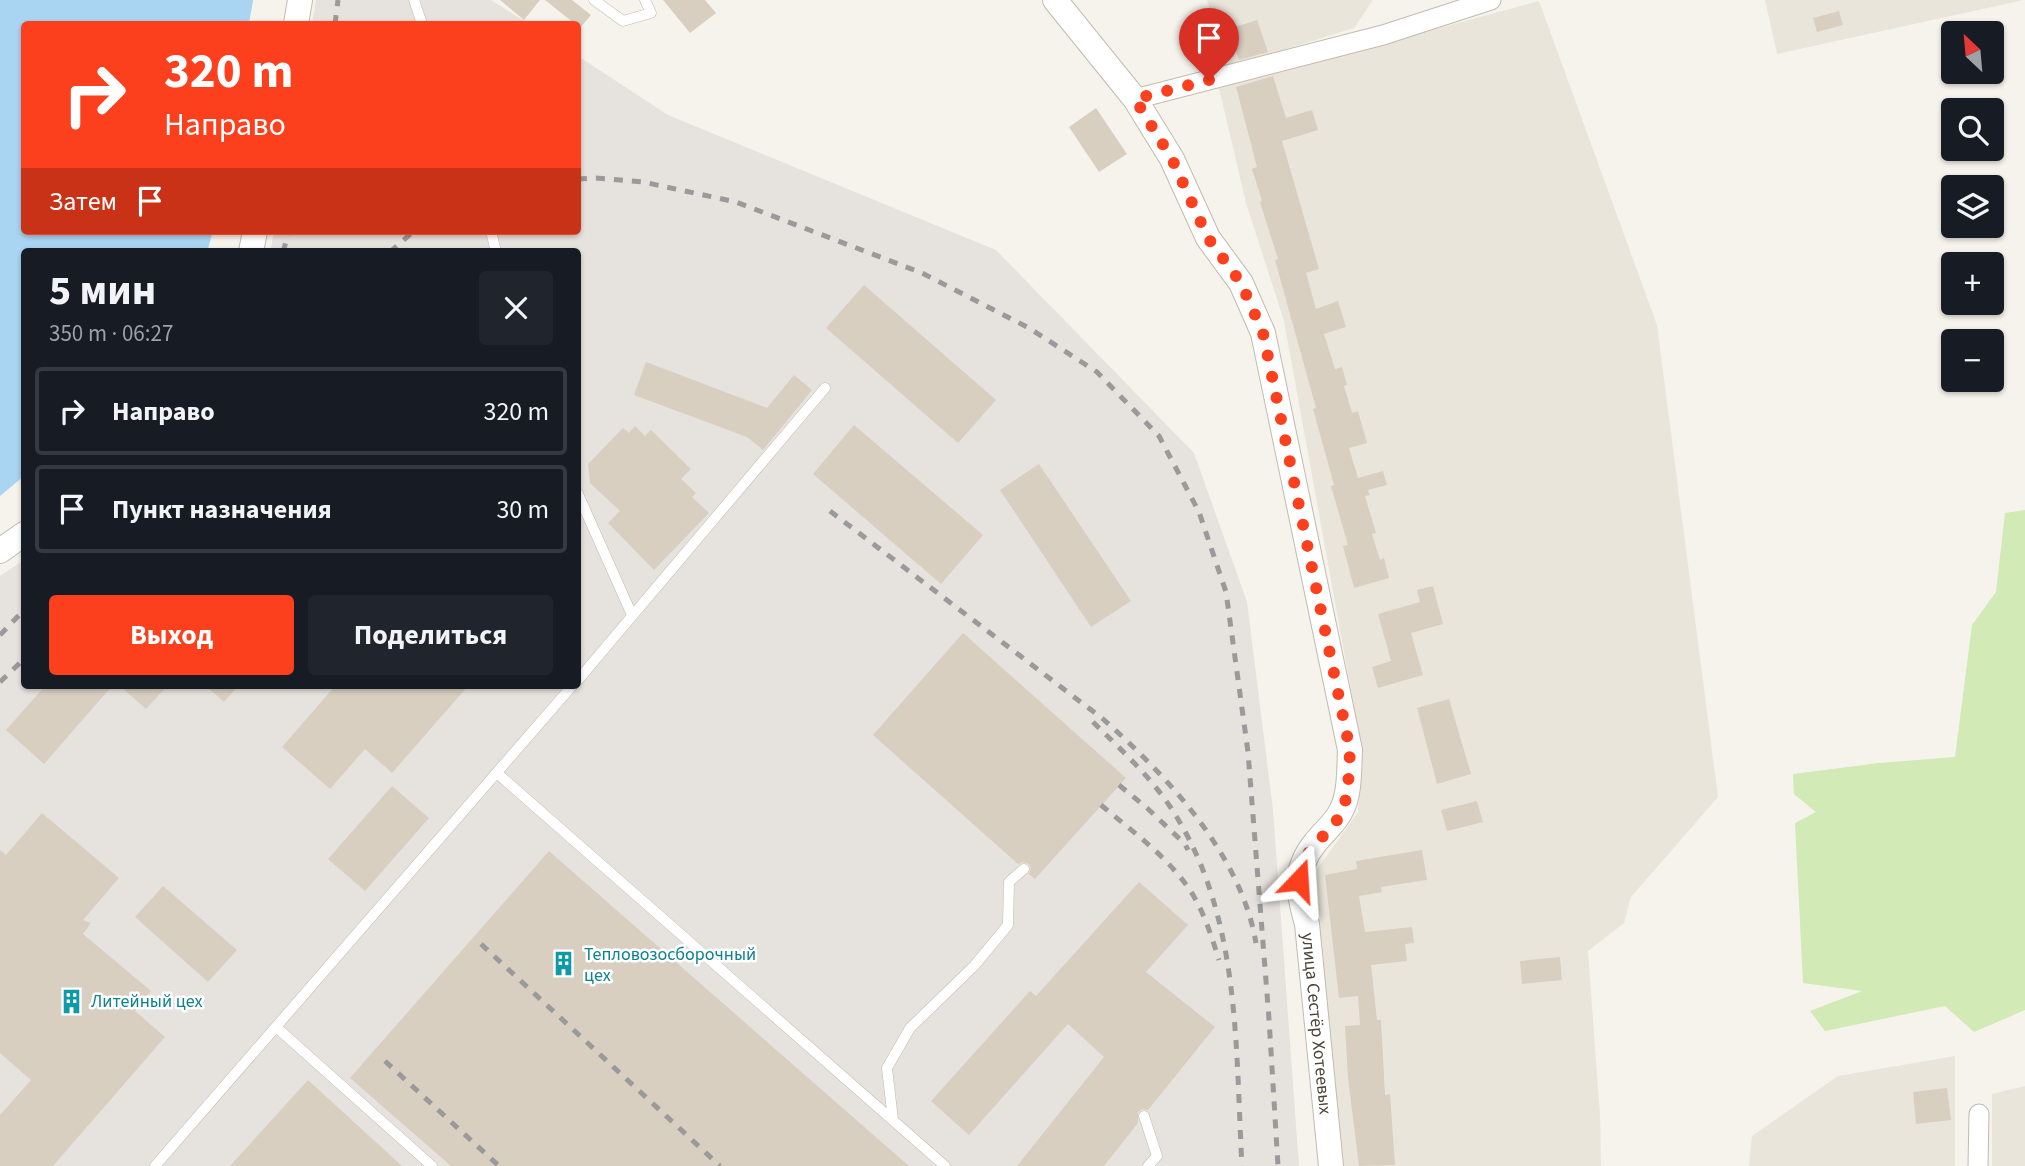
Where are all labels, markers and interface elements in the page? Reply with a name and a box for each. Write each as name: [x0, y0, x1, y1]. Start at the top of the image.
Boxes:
pin: [1179, 8, 1239, 80]
icon: arrive: [1190, 19, 1228, 57]
north arrow: [1941, 21, 2004, 84]
map controls: [1941, 21, 2004, 392]
text: 320 m: [164, 37, 293, 107]
icon: right: [49, 49, 140, 140]
button: search: [1941, 98, 2004, 161]
text: Направо: [164, 102, 286, 148]
button: layers: [1941, 175, 2004, 238]
icon: arrive: [131, 182, 169, 220]
text: Затем: [49, 183, 117, 220]
button: +: [1941, 252, 2004, 315]
text: 5 мин: [49, 261, 156, 321]
button: close: [479, 271, 553, 345]
text: 350 m · 06:27: [49, 317, 173, 350]
button: −: [1941, 329, 2004, 392]
icon: right: [53, 392, 91, 430]
text: Направо: [112, 393, 215, 430]
text: 320 m: [483, 393, 549, 430]
icon: arrive: [53, 490, 91, 528]
text: Пункт назначения: [112, 491, 332, 528]
text: 30 m: [496, 491, 549, 528]
button: Выход: [49, 595, 294, 675]
button: Поделиться: [308, 595, 553, 675]
position arrow: [1262, 843, 1336, 917]
street label: улица Сестёр Хотеевых: [1295, 931, 1338, 1115]
place label: Тепловозосборочный цех: [584, 942, 756, 988]
building icon: Тепловозосборочный цех: [550, 950, 578, 978]
building icon: Литейный цех: [57, 987, 85, 1015]
place label: Литейный цех: [91, 989, 203, 1014]

